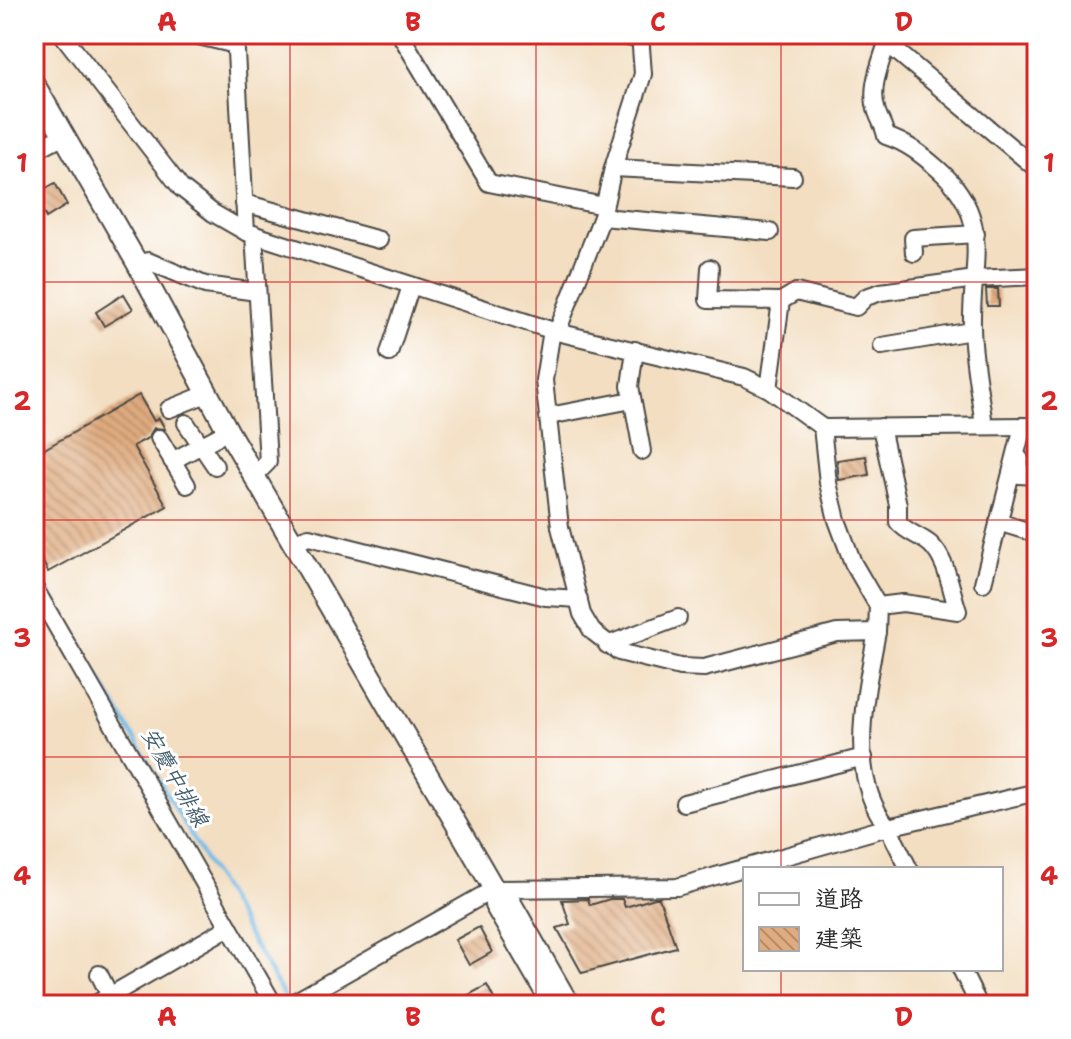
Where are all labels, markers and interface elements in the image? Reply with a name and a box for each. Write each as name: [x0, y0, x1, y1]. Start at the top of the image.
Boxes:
text: A: [157, 4, 177, 39]
text: B: [405, 4, 421, 39]
text: C: [650, 4, 666, 39]
text: D: [895, 4, 913, 39]
text: 1: [16, 145, 28, 180]
text: 1: [1043, 145, 1055, 180]
text: 2: [13, 383, 31, 418]
text: 2: [1040, 383, 1058, 418]
text: 3: [13, 620, 31, 655]
text: 3: [1040, 620, 1058, 655]
water label: 安慶中排線: [135, 722, 216, 833]
text: 4: [13, 858, 31, 893]
text: 4: [1040, 858, 1058, 893]
legend: [743, 867, 1003, 971]
text: 道路: [815, 883, 863, 915]
text: 建築: [815, 923, 863, 955]
text: A: [157, 999, 177, 1034]
text: B: [405, 999, 421, 1034]
text: C: [650, 999, 666, 1034]
text: D: [895, 999, 913, 1034]

